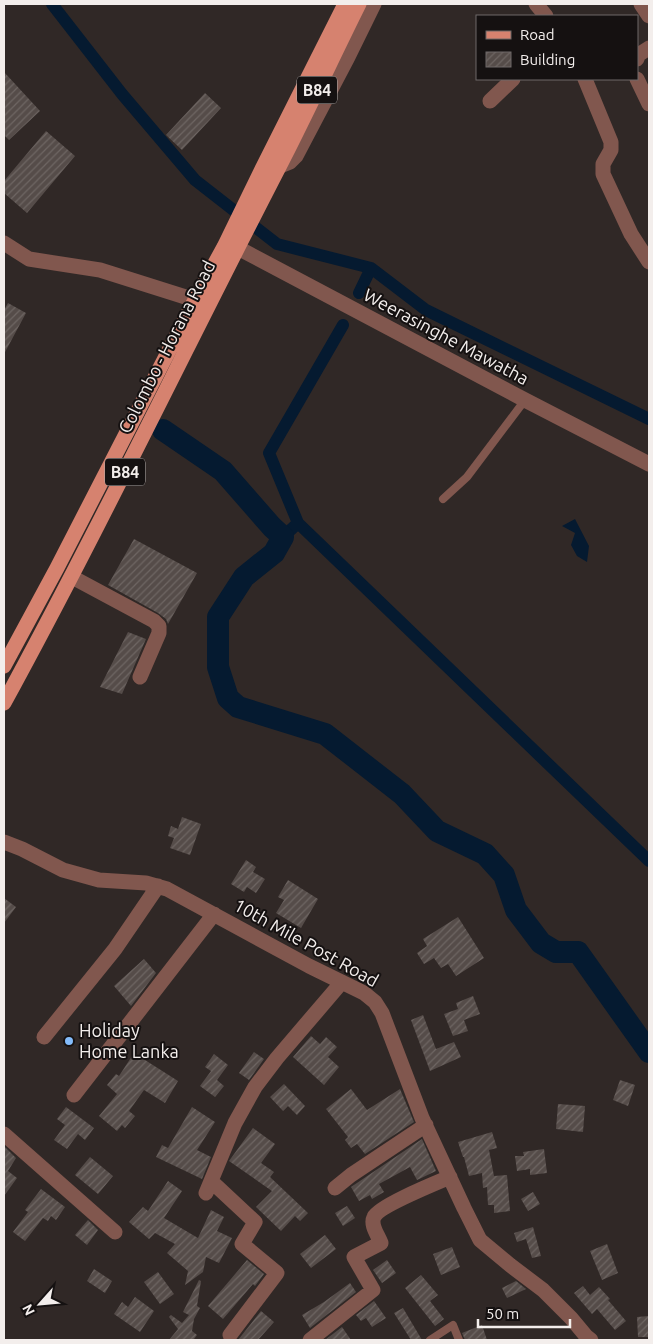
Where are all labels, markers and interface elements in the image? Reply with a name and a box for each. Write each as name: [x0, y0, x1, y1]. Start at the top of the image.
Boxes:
legend: [476, 15, 638, 80]
text: Road: [520, 26, 555, 43]
text: Building: [520, 51, 575, 68]
road number: B84: [297, 76, 337, 104]
street label: Colombo - Horana Road: [114, 257, 218, 436]
street label: Weerasinghe Mawatha: [360, 284, 532, 388]
road number: B84: [105, 458, 145, 486]
street label: 10th Mile Post Road: [231, 894, 382, 990]
place label: Holiday Home Lanka: [79, 1020, 179, 1061]
marker: Holiday Home Lanka: [63, 1035, 75, 1047]
north arrow: [15, 1279, 65, 1329]
scale bar: [478, 1296, 570, 1328]
text: N: [19, 1302, 38, 1318]
text: 50 m: [486, 1305, 519, 1322]

